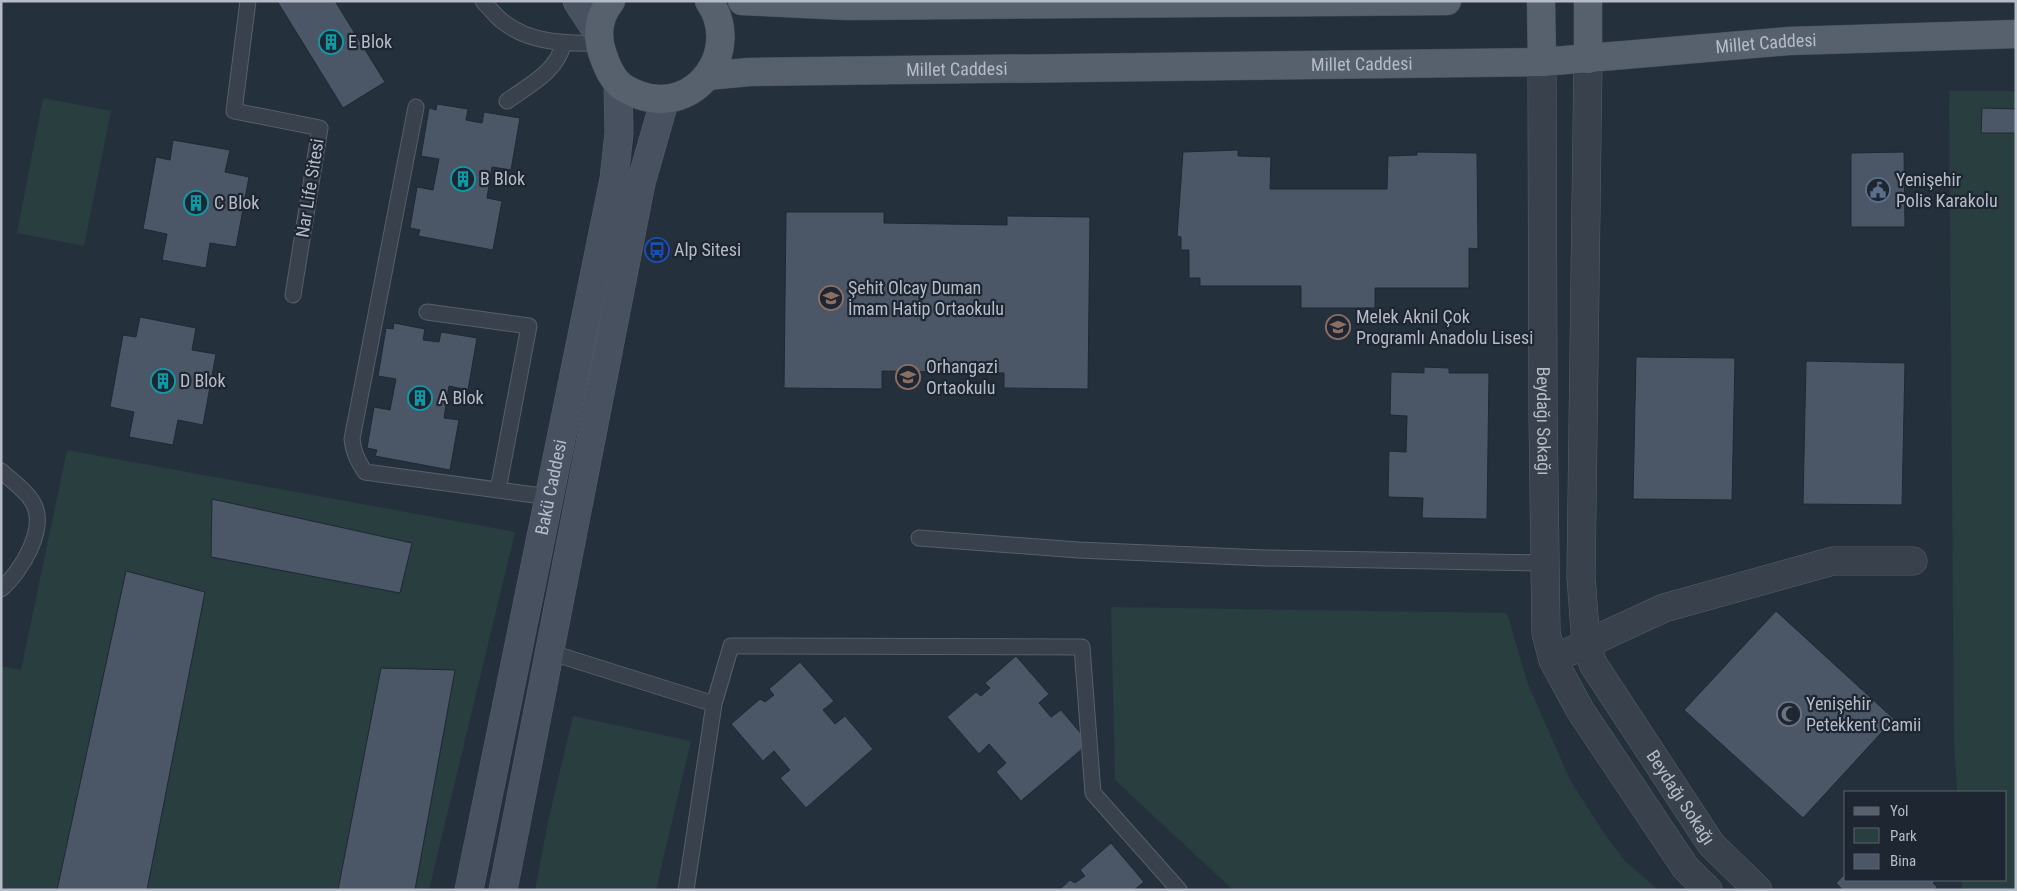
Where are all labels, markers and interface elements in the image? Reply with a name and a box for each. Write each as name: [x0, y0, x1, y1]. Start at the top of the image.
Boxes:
building icon: E Blok: [318, 29, 344, 55]
street label: Millet Caddesi: [1714, 29, 1817, 57]
place label: E Blok: [348, 31, 392, 52]
street label: Millet Caddesi: [1311, 53, 1413, 75]
street label: Millet Caddesi: [906, 58, 1008, 80]
street label: Nar Life Sitesi: [291, 137, 328, 239]
building icon: B Blok: [450, 166, 476, 192]
place label: B Blok: [480, 168, 525, 189]
place label: Yenişehir Polis Karakolu: [1896, 169, 1998, 211]
public building icon: Yenişehir Polis Karakolu: [1865, 177, 1891, 203]
building icon: C Blok: [183, 190, 209, 216]
place label: C Blok: [214, 192, 259, 213]
bus stop icon: Alp Sitesi: [644, 237, 670, 263]
place label: Alp Sitesi: [674, 239, 741, 260]
place label: Şehit Olcay Duman İmam Hatip Ortaokulu: [848, 277, 1004, 319]
school or university icon: Şehit Olcay Duman İmam Hatip Ortaokulu: [818, 285, 844, 311]
place label: Melek Aknil Çok Programlı Anadolu Lisesi: [1356, 306, 1533, 348]
school or university icon: Melek Aknil Çok Programlı Anadolu Lisesi: [1325, 314, 1351, 340]
place label: Orhangazi Ortaokulu: [926, 356, 998, 398]
school or university icon: Orhangazi Ortaokulu: [895, 364, 921, 390]
street label: Beydağı Sokağı: [1533, 367, 1555, 475]
building icon: D Blok: [150, 368, 176, 394]
place label: D Blok: [180, 370, 226, 391]
building icon: A Blok: [407, 385, 433, 411]
place label: A Blok: [438, 387, 484, 408]
street label: Bakü Caddesi: [531, 438, 571, 537]
place label: Yenişehir Petekkent Camii: [1806, 693, 1921, 735]
mosque icon: Yenişehir Petekkent Camii: [1776, 701, 1802, 727]
street label: Beydağı Sokağı: [1642, 746, 1720, 848]
legend: [1844, 791, 2007, 881]
text: Yol: [1890, 802, 1908, 820]
text: Park: [1890, 827, 1917, 845]
text: Bina: [1890, 852, 1916, 870]

